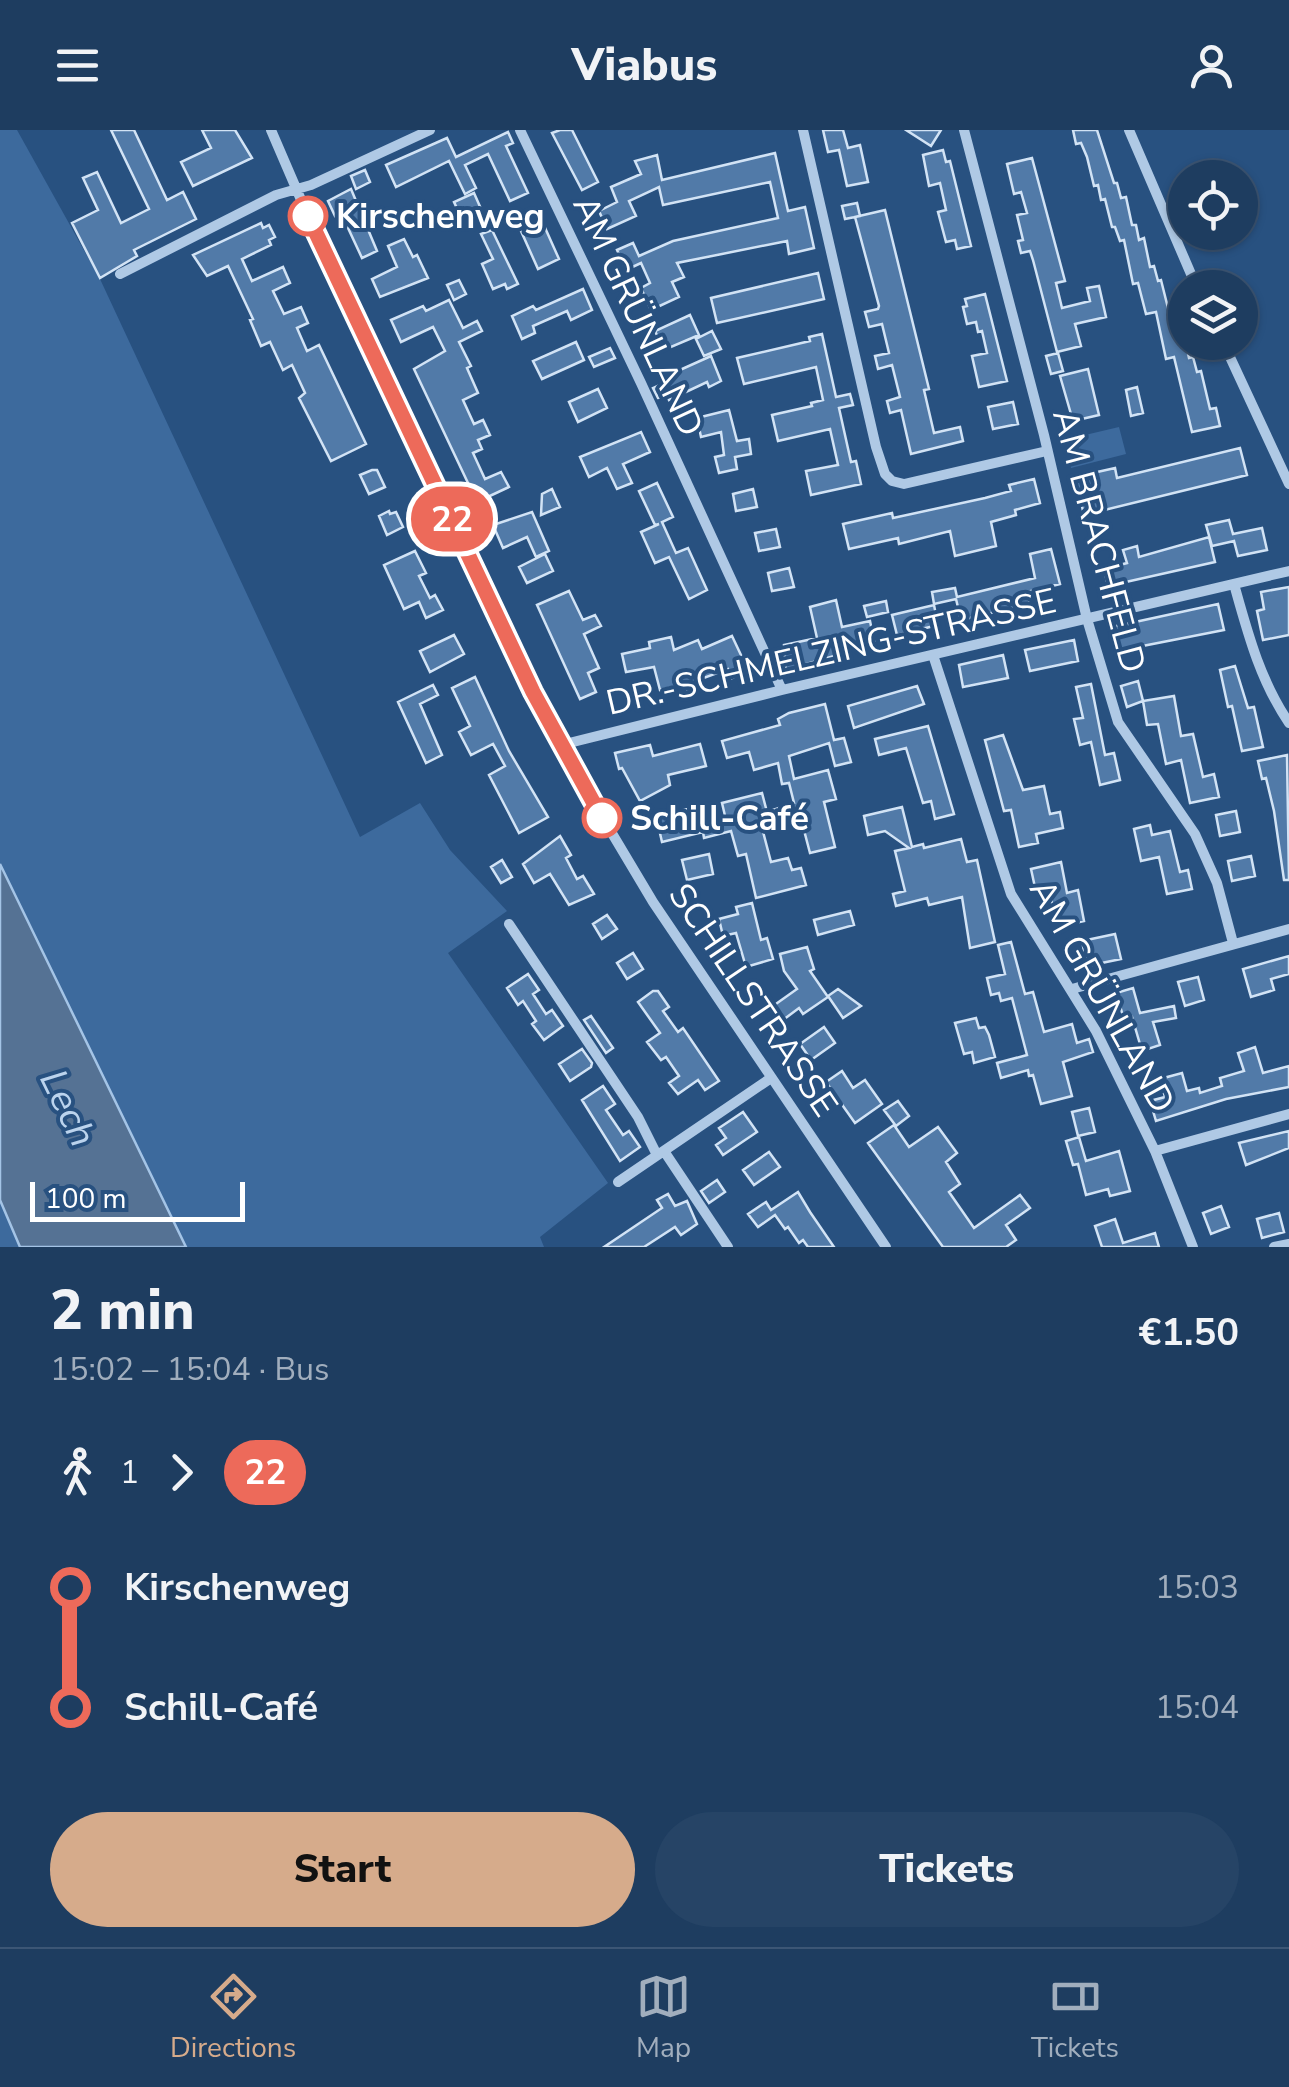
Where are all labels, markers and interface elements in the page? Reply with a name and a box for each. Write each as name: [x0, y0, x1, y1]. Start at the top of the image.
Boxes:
text: Viabus: [572, 35, 717, 96]
icon: menu: [50, 38, 105, 93]
icon: person: [1184, 38, 1239, 93]
map controls: [1168, 160, 1258, 360]
button: locate: [1168, 160, 1258, 250]
street label: AM GRÜNLAND: [562, 188, 714, 444]
place label: Kirschenweg: [336, 193, 545, 240]
marker: Kirschenweg: [289, 197, 327, 235]
button: layers: [1168, 270, 1258, 360]
street label: AM BRACHFELD: [1041, 404, 1157, 678]
line badge: 22: [407, 486, 497, 552]
text: 22: [431, 496, 473, 543]
street label: DR.-SCHMELZING-STRASSE: [602, 577, 1060, 727]
place label: Schill-Café: [630, 795, 809, 842]
marker: Schill-Café: [583, 799, 621, 837]
street label: AM GRÜNLAND: [1018, 871, 1186, 1121]
street label: SCHILLSTRASSE: [657, 874, 849, 1126]
water label: Lech: [28, 1061, 108, 1155]
scale bar: [30, 1177, 245, 1222]
text: 100 m: [45, 1180, 127, 1218]
text: 2 min: [50, 1273, 195, 1348]
text: €1.50: [1138, 1307, 1239, 1358]
text: 15:02 – 15:04 · Bus: [50, 1348, 329, 1391]
icon: walk: [50, 1445, 105, 1500]
icon: forward: [154, 1445, 209, 1500]
text: 22: [244, 1449, 286, 1496]
text: 1: [120, 1451, 139, 1494]
text: Kirschenweg: [124, 1562, 351, 1613]
text: 15:03: [1155, 1566, 1239, 1609]
text: Schill-Café: [124, 1682, 318, 1733]
text: 15:04: [1155, 1686, 1239, 1729]
button: Start: [50, 1812, 635, 1927]
button: Tickets: [655, 1812, 1239, 1927]
tab: Directions: [170, 1969, 296, 2067]
tab: Map: [636, 1969, 691, 2067]
tab: Tickets: [1031, 1969, 1119, 2067]

